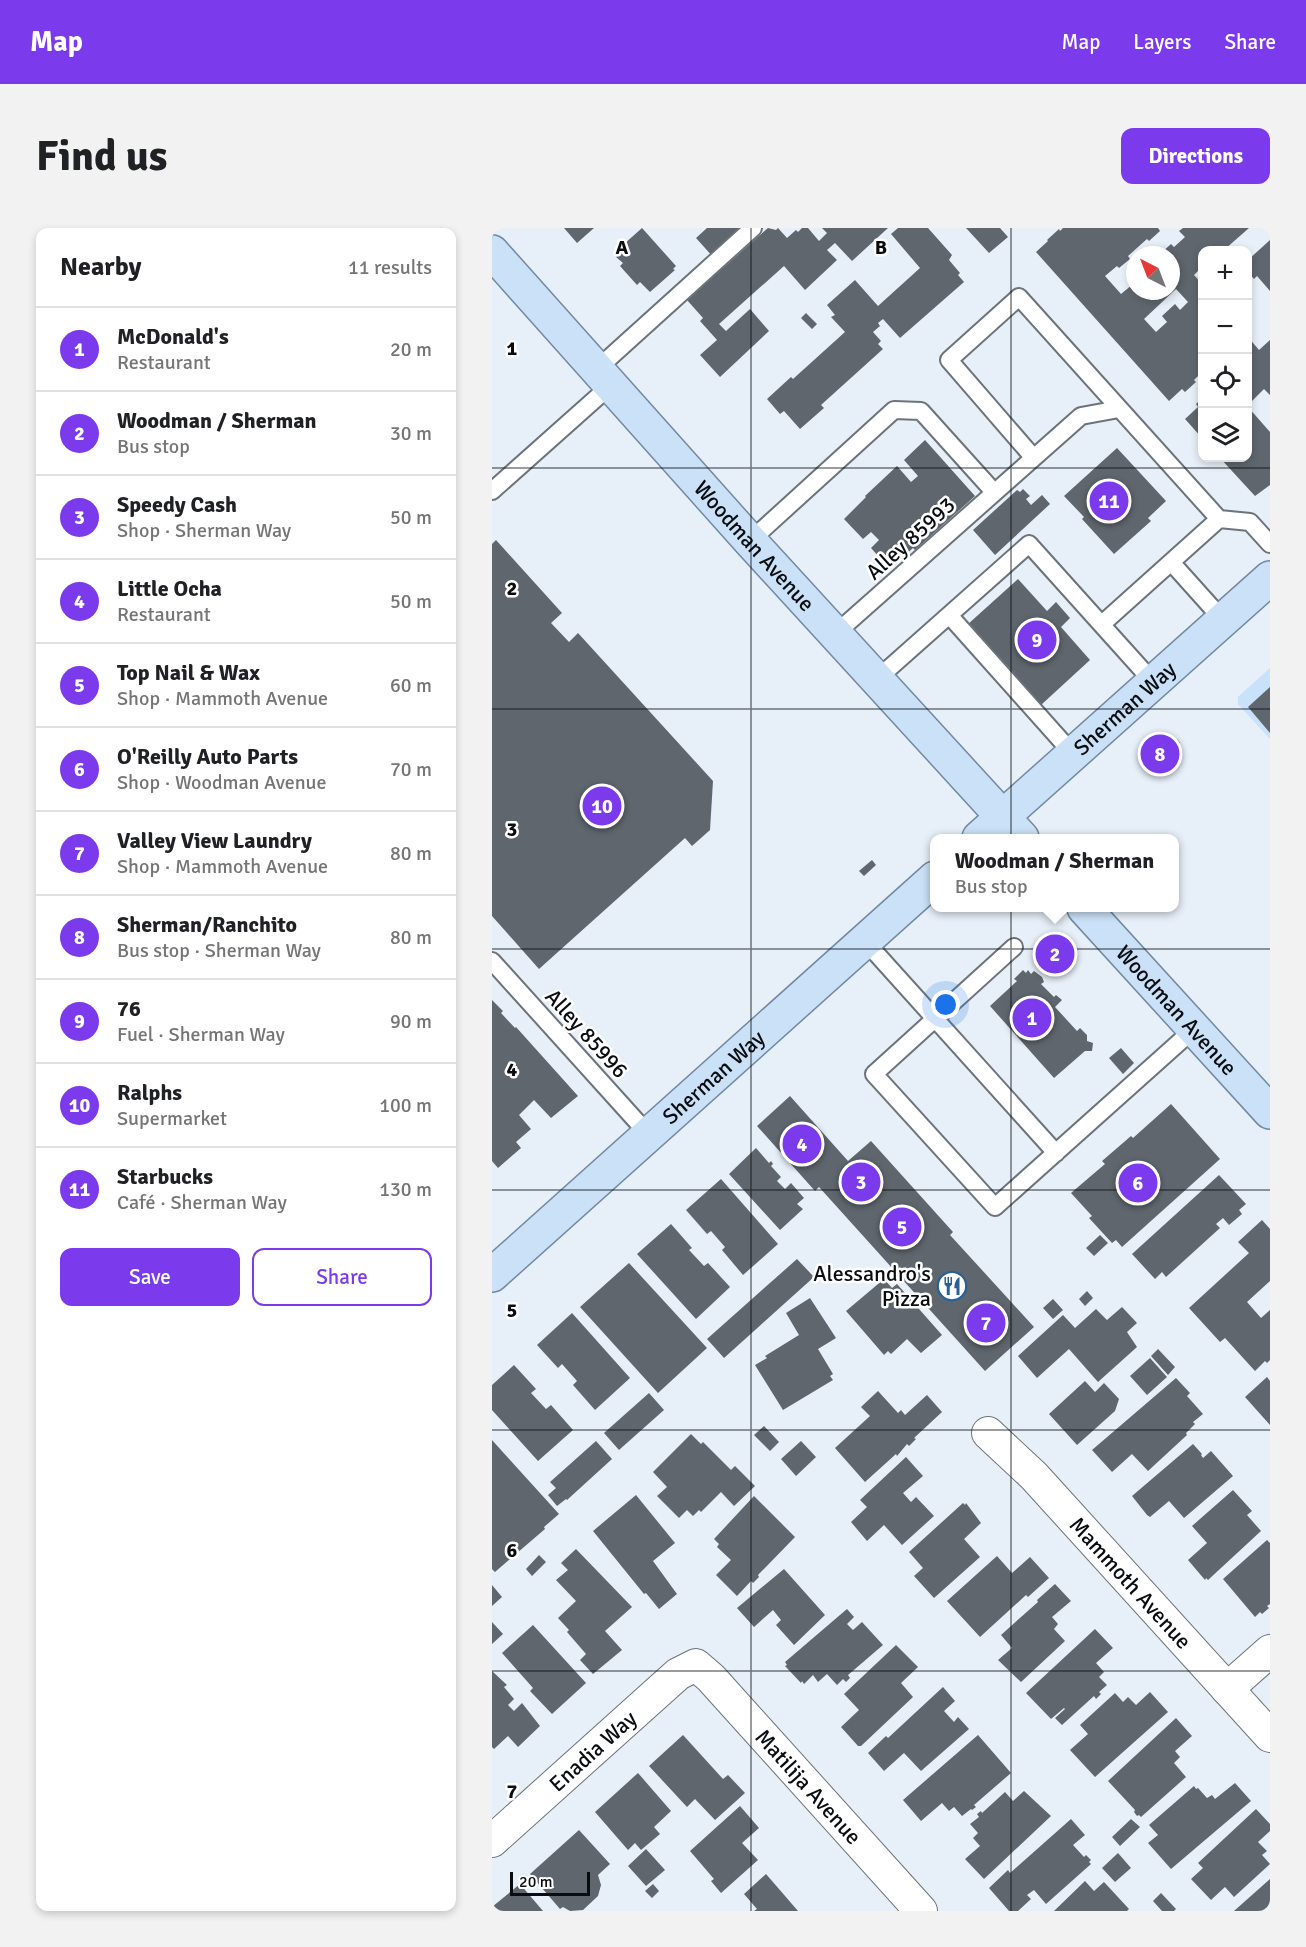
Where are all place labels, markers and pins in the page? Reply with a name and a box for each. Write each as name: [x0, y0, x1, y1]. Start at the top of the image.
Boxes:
pin: 11: [1090, 478, 1128, 524]
pin: 9: [1018, 618, 1056, 662]
pin: 8: [1140, 732, 1180, 776]
pin: 10: [582, 784, 622, 828]
pin: 2: [1036, 932, 1074, 976]
pin: 1: [1012, 996, 1052, 1040]
pin: 4: [782, 1122, 822, 1166]
pin: 3: [842, 1160, 880, 1204]
pin: 6: [1118, 1160, 1158, 1206]
pin: 5: [882, 1204, 922, 1250]
place label: Alessandro's Pizza: [813, 1260, 931, 1312]
restaurant icon: Alessandro's Pizza: [936, 1270, 968, 1302]
pin: 7: [966, 1300, 1006, 1346]

